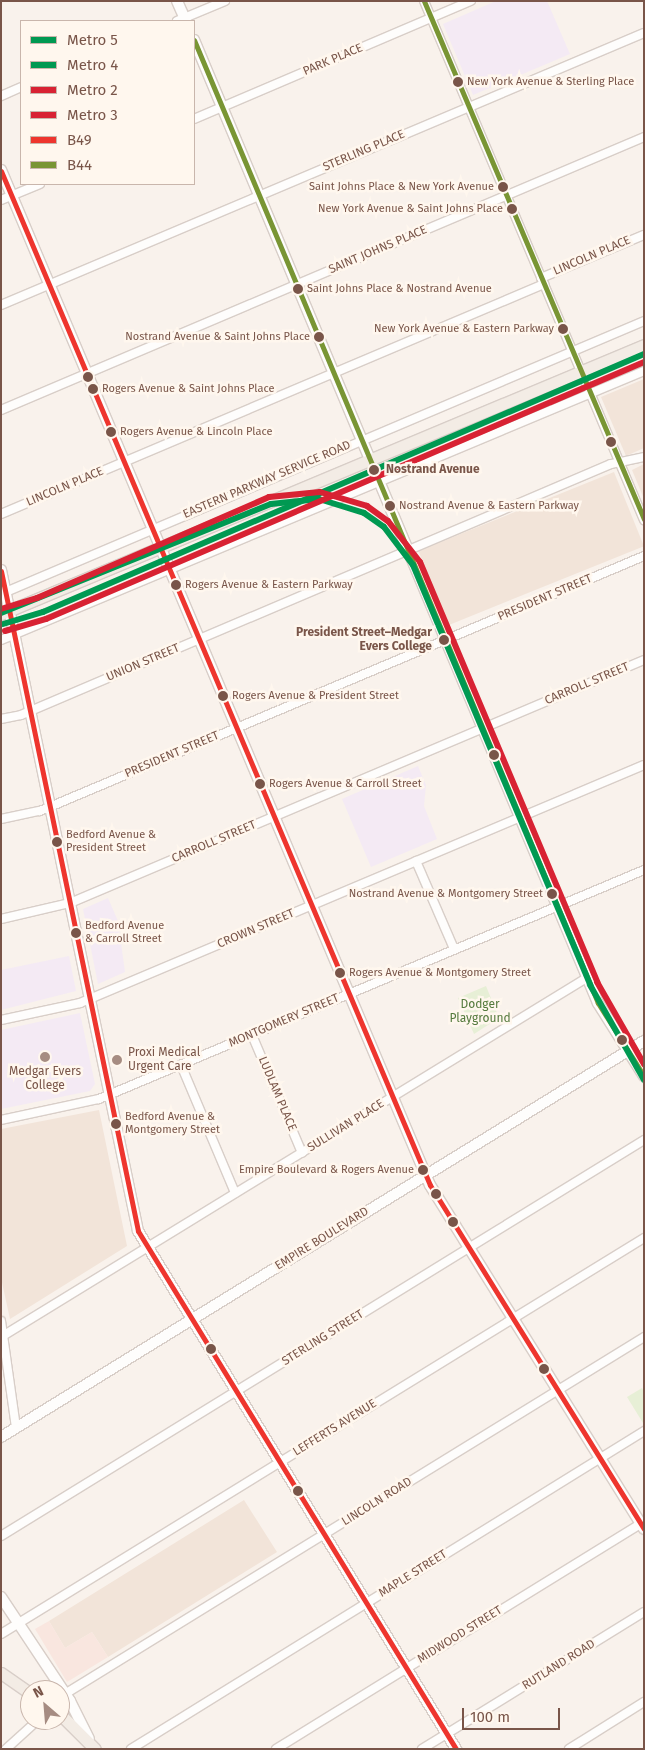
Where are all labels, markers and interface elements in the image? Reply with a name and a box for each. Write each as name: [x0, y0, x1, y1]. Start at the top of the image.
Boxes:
legend: [20, 20, 195, 185]
text: Metro 5: [67, 31, 118, 49]
street label: PARK PLACE: [301, 41, 365, 79]
text: Metro 4: [67, 56, 118, 74]
place label: New York Avenue & Sterling Place: [467, 75, 634, 89]
marker: New York Avenue & Sterling Place: [453, 77, 463, 87]
text: Metro 2: [67, 81, 118, 99]
text: Metro 3: [67, 106, 118, 124]
street label: STERLING PLACE: [321, 127, 407, 175]
text: B49: [67, 131, 92, 149]
text: B44: [67, 156, 92, 174]
place label: Saint Johns Place & New York Avenue: [309, 180, 494, 194]
marker: Saint Johns Place & New York Avenue: [498, 182, 508, 192]
place label: New York Avenue & Saint Johns Place: [318, 202, 503, 216]
marker: New York Avenue & Saint Johns Place: [507, 204, 517, 214]
street label: SAINT JOHNS PLACE: [327, 223, 429, 277]
street label: LINCOLN PLACE: [551, 233, 633, 279]
place label: Saint Johns Place & Nostrand Avenue: [307, 282, 492, 296]
marker: Saint Johns Place & Nostrand Avenue: [293, 284, 303, 294]
place label: New York Avenue & Eastern Parkway: [374, 322, 554, 336]
marker: New York Avenue & Eastern Parkway: [558, 324, 568, 334]
place label: Nostrand Avenue & Saint Johns Place: [125, 330, 310, 344]
marker: Nostrand Avenue & Saint Johns Place: [314, 332, 324, 342]
unlabelled marker: [83, 372, 93, 382]
place label: Rogers Avenue & Saint Johns Place: [102, 382, 275, 396]
marker: Rogers Avenue & Saint Johns Place: [88, 384, 98, 394]
place label: Rogers Avenue & Lincoln Place: [120, 425, 272, 439]
marker: Rogers Avenue & Lincoln Place: [106, 427, 116, 437]
unlabelled marker: [606, 437, 616, 447]
street label: EASTERN PARKWAY SERVICE ROAD: [181, 438, 353, 522]
marker: Nostrand Avenue: [366, 462, 382, 478]
place label: Nostrand Avenue: [386, 463, 480, 477]
street label: LINCOLN PLACE: [24, 464, 106, 510]
place label: Nostrand Avenue & Eastern Parkway: [399, 499, 579, 513]
marker: Nostrand Avenue & Eastern Parkway: [385, 501, 395, 511]
street label: PRESIDENT STREET: [496, 572, 594, 624]
place label: Rogers Avenue & Eastern Parkway: [185, 578, 353, 592]
marker: Rogers Avenue & Eastern Parkway: [171, 580, 181, 590]
place label: President Street–Medgar Evers College: [296, 626, 432, 654]
marker: President Street–Medgar Evers College: [436, 632, 452, 648]
street label: UNION STREET: [104, 641, 182, 685]
street label: CARROLL STREET: [543, 660, 631, 708]
place label: Rogers Avenue & President Street: [232, 689, 399, 703]
marker: Rogers Avenue & President Street: [218, 691, 228, 701]
street label: PRESIDENT STREET: [123, 729, 221, 781]
unlabelled marker: [489, 750, 499, 760]
place label: Rogers Avenue & Carroll Street: [269, 777, 422, 791]
marker: Rogers Avenue & Carroll Street: [255, 779, 265, 789]
street label: CARROLL STREET: [170, 818, 258, 866]
place label: Bedford Avenue & President Street: [66, 829, 156, 855]
marker: Bedford Avenue & President Street: [52, 837, 62, 847]
place label: Nostrand Avenue & Montgomery Street: [349, 887, 543, 901]
marker: Nostrand Avenue & Montgomery Street: [547, 889, 557, 899]
street label: CROWN STREET: [215, 906, 297, 952]
place label: Bedford Avenue & Carroll Street: [85, 920, 164, 946]
marker: Bedford Avenue & Carroll Street: [71, 928, 81, 938]
place label: Rogers Avenue & Montgomery Street: [349, 966, 531, 980]
marker: Rogers Avenue & Montgomery Street: [335, 968, 345, 978]
street label: MONTGOMERY STREET: [227, 991, 341, 1051]
park label: Dodger Playground: [449, 998, 511, 1026]
unlabelled marker: [617, 1035, 627, 1045]
place label: Proxi Medical Urgent Care: [128, 1046, 200, 1074]
marker: Medgar Evers College: [39, 1051, 51, 1063]
marker: Proxi Medical Urgent Care: [110, 1053, 124, 1067]
street label: LUDLAM PLACE: [255, 1055, 299, 1133]
place label: Medgar Evers College: [9, 1065, 81, 1093]
street label: SULLIVAN PLACE: [305, 1097, 387, 1155]
place label: Bedford Avenue & Montgomery Street: [125, 1111, 220, 1137]
marker: Bedford Avenue & Montgomery Street: [111, 1119, 121, 1129]
place label: Empire Boulevard & Rogers Avenue: [239, 1163, 414, 1177]
marker: Empire Boulevard & Rogers Avenue: [418, 1165, 428, 1175]
unlabelled marker: [431, 1189, 441, 1199]
street label: EMPIRE BOULEVARD: [273, 1204, 371, 1274]
unlabelled marker: [448, 1217, 458, 1227]
street label: STERLING STREET: [280, 1307, 366, 1369]
unlabelled marker: [206, 1344, 216, 1354]
unlabelled marker: [539, 1364, 549, 1374]
street label: LEFFERTS AVENUE: [291, 1397, 379, 1459]
street label: LINCOLN ROAD: [339, 1475, 415, 1529]
unlabelled marker: [293, 1486, 303, 1496]
street label: MAPLE STREET: [376, 1547, 450, 1601]
street label: MIDWOOD STREET: [415, 1603, 505, 1667]
street label: RUTLAND ROAD: [520, 1637, 598, 1693]
north arrow: [20, 1680, 70, 1730]
text: N: [30, 1682, 46, 1702]
scale bar: [465, 1698, 562, 1730]
text: 100 m: [470, 1708, 510, 1726]

